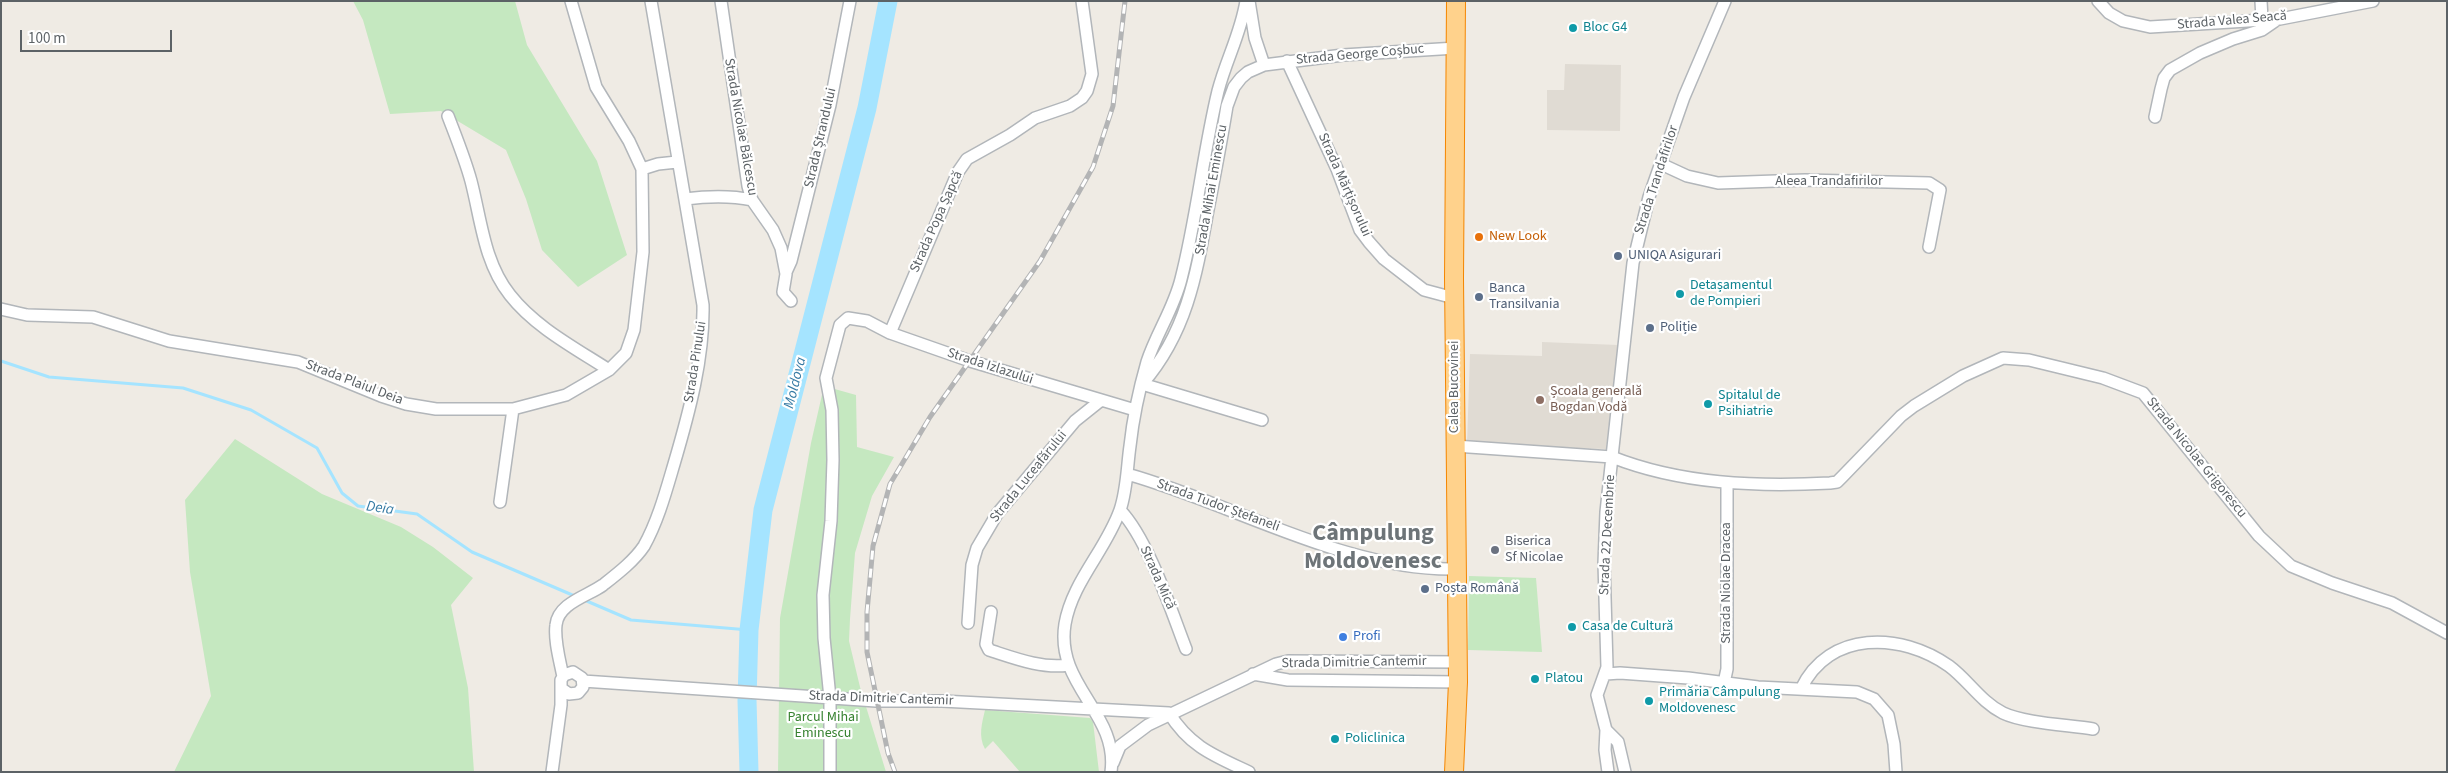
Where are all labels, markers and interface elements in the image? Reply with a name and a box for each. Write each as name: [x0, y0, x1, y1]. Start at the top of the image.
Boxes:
street label: Strada Valea Seacă: [2177, 8, 2287, 34]
scale bar: [22, 20, 175, 52]
place label: Bloc G4: [1583, 20, 1627, 36]
marker: Bloc G4: [1567, 22, 1579, 34]
text: 100 m: [28, 28, 66, 49]
street label: Strada George Coșbuc: [1295, 41, 1425, 69]
street label: Strada Nicolae Bălcescu: [720, 57, 760, 197]
street label: Strada Ștrandului: [801, 86, 841, 190]
street label: Strada Mihai Eminescu: [1192, 123, 1232, 257]
street label: Strada Trandafirilor: [1631, 123, 1683, 237]
street label: Strada Mărțișorului: [1314, 130, 1374, 240]
street label: Strada Popa Șapcă: [907, 169, 967, 275]
street label: Aleea Trandafirilor: [1775, 174, 1883, 190]
place label: New Look: [1489, 229, 1547, 245]
marker: New Look: [1473, 231, 1485, 243]
place label: UNIQA Asigurari: [1628, 248, 1721, 264]
marker: UNIQA Asigurari: [1612, 250, 1624, 262]
place label: Detașamentul de Pompieri: [1690, 278, 1772, 310]
place label: Banca Transilvania: [1489, 281, 1559, 314]
marker: Detașamentul de Pompieri: [1674, 288, 1686, 300]
marker: Banca Transilvania: [1473, 291, 1485, 303]
street label: Strada Pinului: [681, 320, 711, 404]
place label: Poliție: [1660, 320, 1697, 336]
marker: Poliție: [1644, 322, 1656, 334]
street label: Calea Bucovinei: [1447, 341, 1463, 433]
street label: Strada Izlazului: [945, 345, 1035, 389]
water label: Moldova: [781, 355, 811, 411]
street label: Strada Plaiul Deia: [303, 357, 405, 409]
place label: Școala generală Bogdan Vodă: [1550, 384, 1642, 417]
place label: Spitalul de Psihiatrie: [1718, 388, 1780, 421]
marker: Școala generală Bogdan Vodă: [1534, 394, 1546, 406]
street label: Strada Nicolae Grigorescu: [2142, 394, 2250, 522]
marker: Spitalul de Psihiatrie: [1702, 398, 1714, 410]
street label: Strada Luceafărului: [987, 428, 1071, 526]
street label: Strada 22 Decembrie: [1596, 474, 1620, 596]
street label: Strada Tudor Ștefaneli: [1154, 476, 1282, 536]
water label: Deia: [365, 498, 395, 520]
district label: Câmpulung Moldovenesc: [1304, 521, 1442, 577]
street label: Strada Niolae Dracea: [1719, 522, 1735, 644]
place label: Biserica Sf Nicolae: [1505, 534, 1563, 566]
street label: Strada Mică: [1135, 544, 1179, 612]
marker: Biserica Sf Nicolae: [1489, 544, 1501, 556]
place label: Poșta Română: [1435, 581, 1519, 597]
marker: Poșta Română: [1419, 583, 1431, 595]
place label: Casa de Cultură: [1582, 619, 1673, 635]
marker: Casa de Cultură: [1566, 621, 1578, 633]
place label: Profi: [1353, 629, 1381, 645]
marker: Profi: [1337, 631, 1349, 643]
street label: Strada Dimitrie Cantemir: [1281, 653, 1427, 673]
place label: Platou: [1545, 671, 1583, 687]
marker: Platou: [1529, 673, 1541, 685]
place label: Primăria Câmpulung Moldovenesc: [1659, 685, 1780, 718]
street label: Strada Dimitrie Cantemir: [808, 688, 954, 710]
marker: Primăria Câmpulung Moldovenesc: [1643, 695, 1655, 707]
park label: Parcul Mihai Eminescu: [787, 710, 859, 742]
place label: Policlinica: [1345, 731, 1405, 747]
marker: Policlinica: [1329, 733, 1341, 745]

